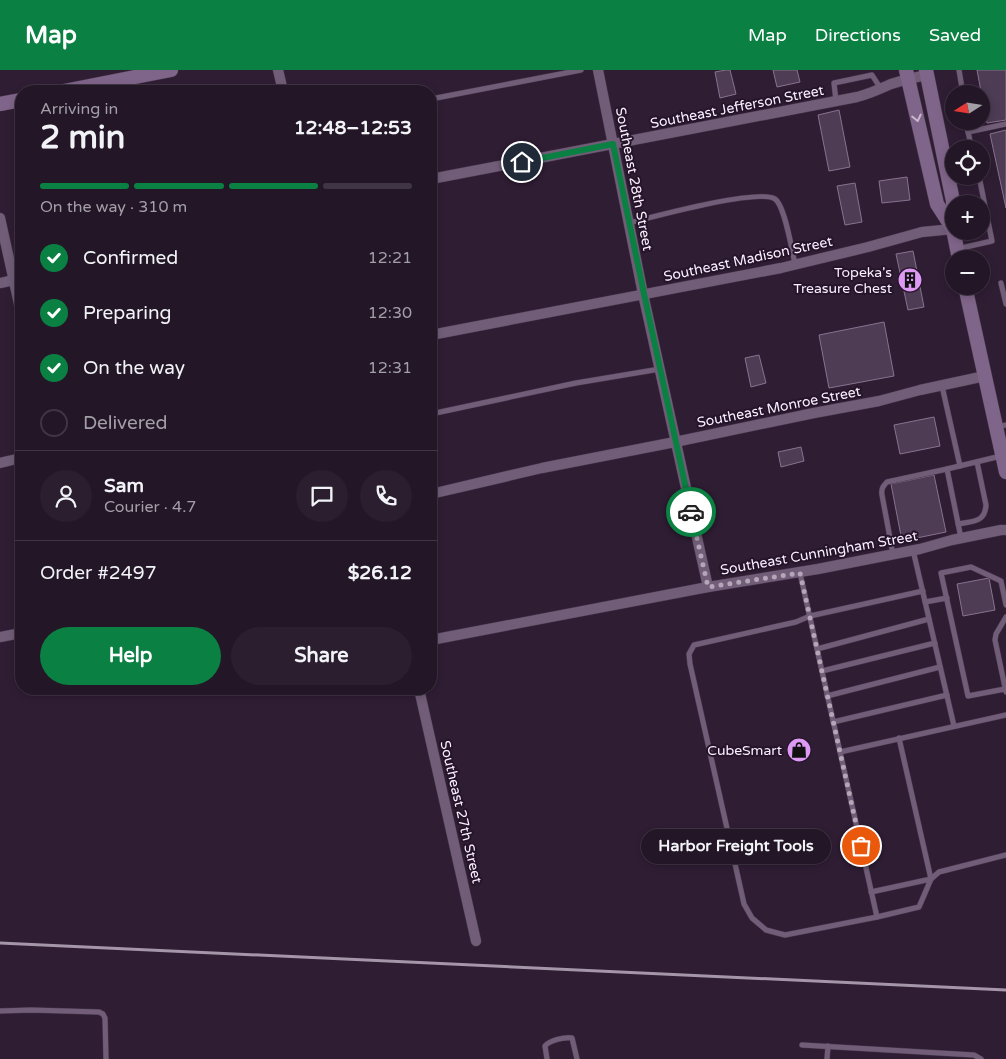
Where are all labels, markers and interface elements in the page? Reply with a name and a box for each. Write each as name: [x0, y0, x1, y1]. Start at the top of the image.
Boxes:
text: Map: [25, 21, 77, 50]
text: Map: [748, 24, 787, 46]
text: Directions: [815, 24, 901, 46]
text: Saved: [929, 24, 981, 46]
street label: Southeast Jefferson Street: [649, 82, 826, 132]
north arrow: [945, 85, 990, 130]
map controls: [945, 85, 990, 295]
text: Arriving in: [40, 99, 118, 119]
street label: Southeast 28th Street: [612, 106, 656, 253]
one-way arrow: [911, 113, 922, 122]
text: 12:48–12:53: [294, 117, 412, 139]
text: 2 min: [40, 119, 125, 157]
button: locate: [945, 140, 990, 185]
pin: [501, 141, 543, 183]
icon: home: [508, 148, 536, 176]
button: +: [945, 195, 990, 240]
text: On the way · 310 m: [40, 197, 187, 217]
street label: Southeast Madison Street: [662, 233, 835, 285]
icon: check: [40, 244, 68, 272]
text: Confirmed: [83, 247, 178, 269]
text: 12:21: [368, 248, 412, 268]
button: −: [945, 250, 990, 295]
place label: Topeka's Treasure Chest: [793, 264, 893, 297]
building icon: Topeka's Treasure Chest: [897, 267, 923, 293]
icon: check: [40, 299, 68, 327]
text: Preparing: [83, 302, 172, 324]
text: 12:30: [368, 303, 412, 323]
icon: check: [40, 354, 68, 382]
text: On the way: [83, 357, 185, 379]
text: 12:31: [368, 358, 412, 378]
street label: Southeast Monroe Street: [696, 383, 863, 431]
text: Delivered: [83, 412, 168, 434]
button: person: [40, 470, 92, 522]
button: chat: [296, 470, 348, 522]
button: phone: [360, 470, 412, 522]
text: Sam: [104, 475, 144, 497]
courier: [666, 487, 716, 537]
text: Courier · 4.7: [104, 497, 196, 517]
icon: car: [677, 498, 705, 526]
street label: Southeast Cunningham Street: [719, 527, 920, 579]
text: Order #2497: [40, 562, 157, 584]
text: $26.12: [348, 562, 412, 584]
button: Help: [40, 627, 221, 685]
button: Share: [231, 627, 412, 685]
shop icon: CubeSmart: [786, 737, 812, 763]
street label: Southeast 27th Street: [436, 739, 486, 886]
place label: CubeSmart: [707, 742, 783, 759]
pin: [840, 825, 882, 867]
callout: Harbor Freight Tools: [641, 828, 831, 864]
icon: bag: [847, 832, 875, 860]
text: Harbor Freight Tools: [658, 836, 814, 856]

